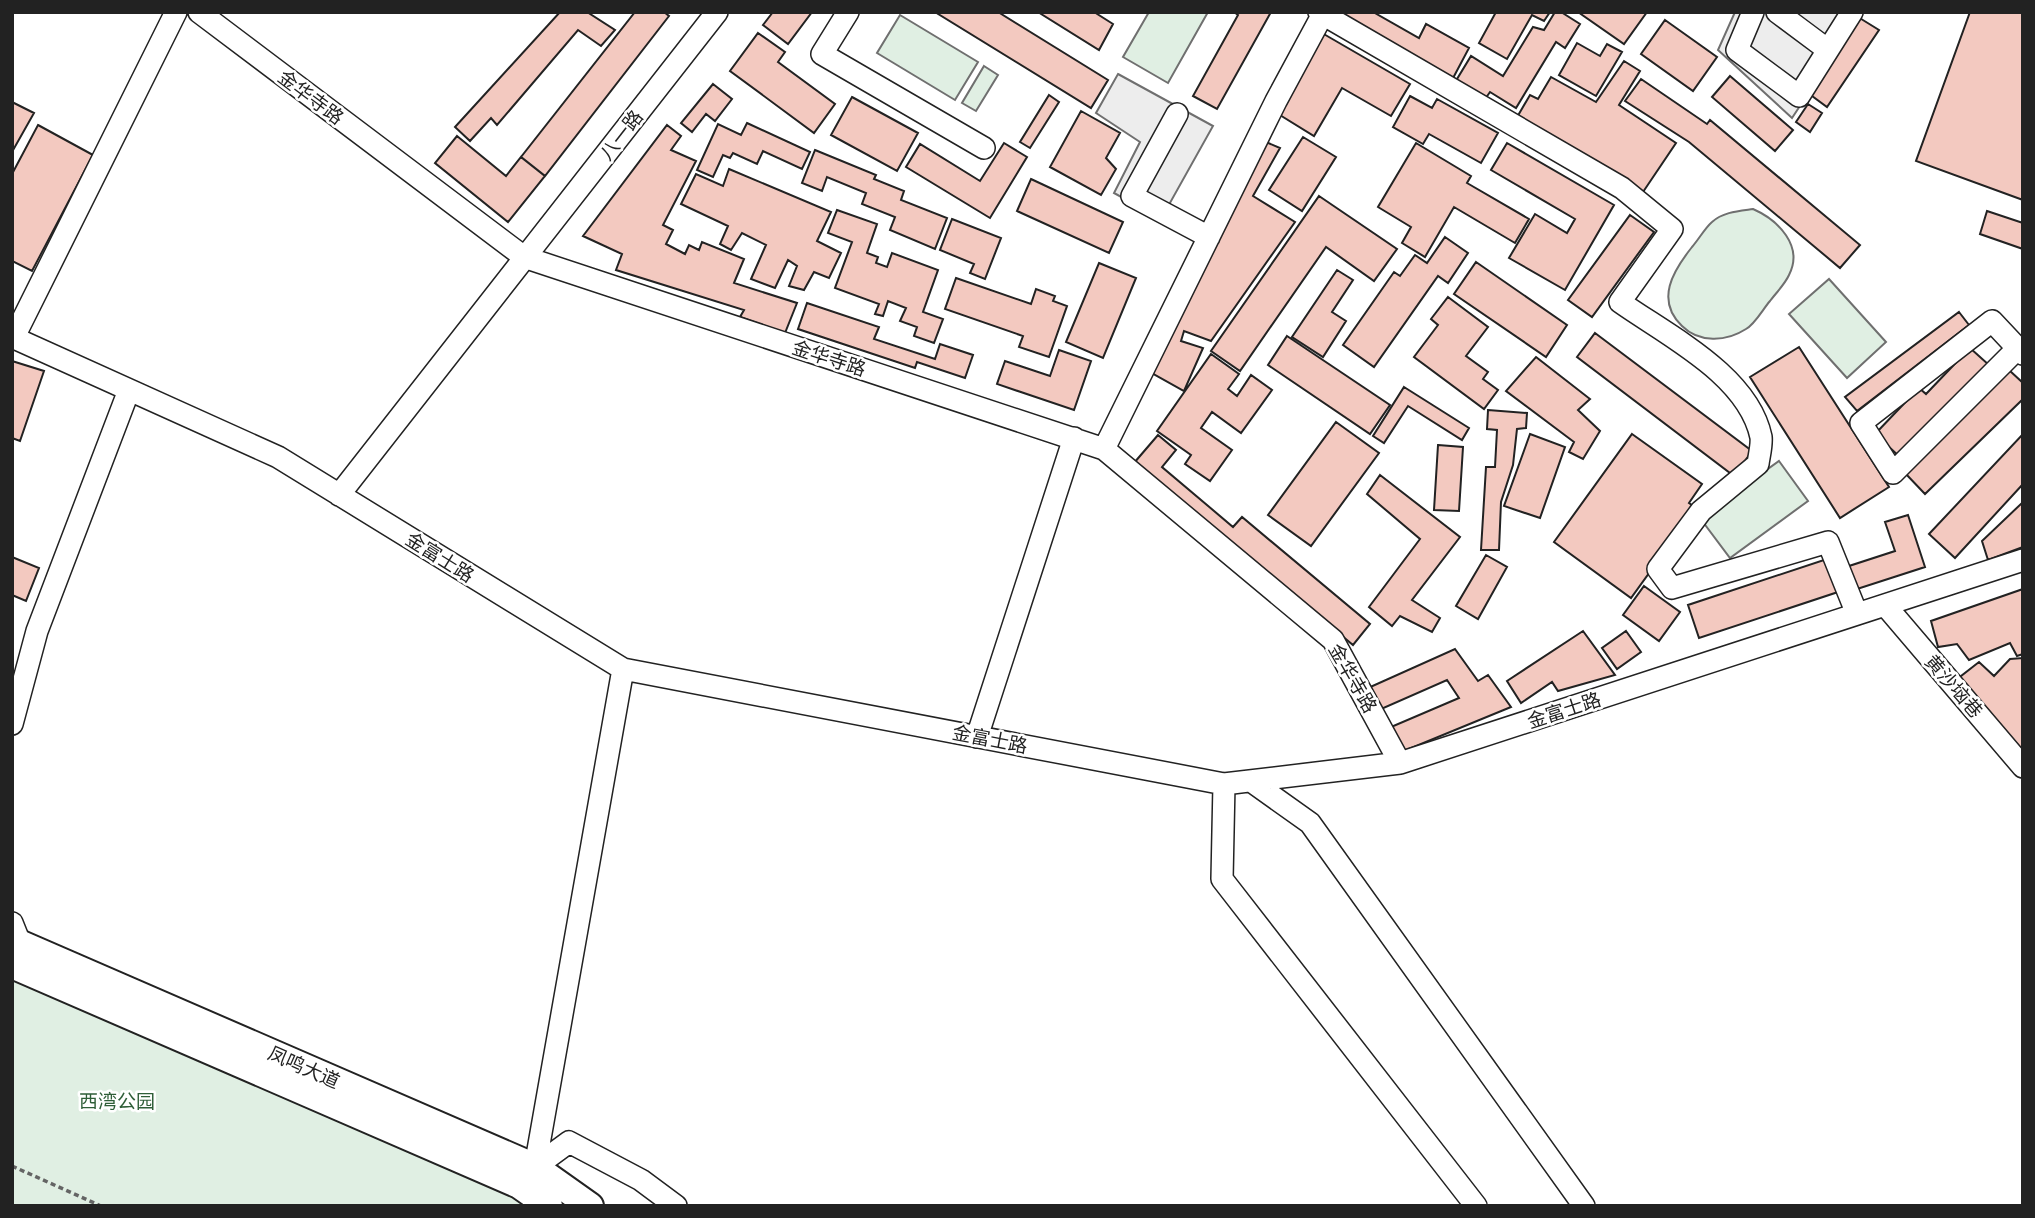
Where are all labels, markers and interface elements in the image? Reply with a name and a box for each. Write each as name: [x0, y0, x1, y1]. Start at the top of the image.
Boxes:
street label: 金华寺路: [274, 65, 349, 129]
street label: 八一路: [594, 105, 647, 164]
street label: 金华寺路: [789, 335, 869, 380]
street label: 金富士路: [402, 527, 479, 586]
street label: 金华寺路: [1324, 639, 1382, 716]
street label: 黄沙垴巷: [1921, 649, 1988, 722]
street label: 金富士路: [1524, 687, 1604, 732]
street label: 金富士路: [951, 720, 1030, 757]
street label: 凤鸣大道: [265, 1041, 344, 1093]
park label: 西湾公园: [79, 1089, 155, 1112]

